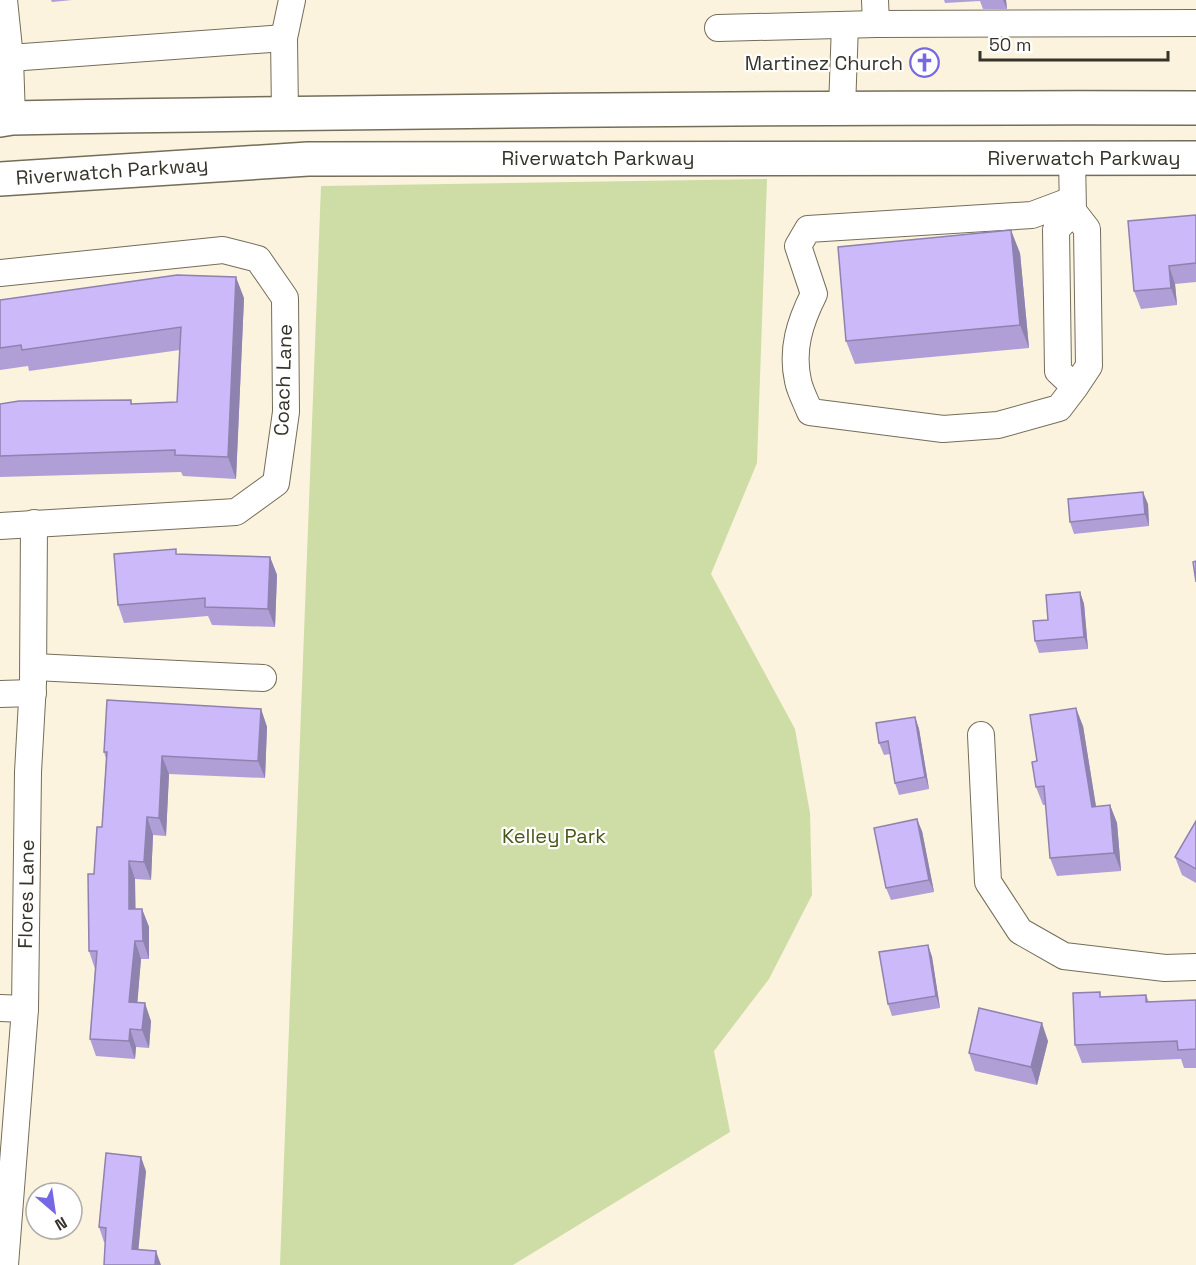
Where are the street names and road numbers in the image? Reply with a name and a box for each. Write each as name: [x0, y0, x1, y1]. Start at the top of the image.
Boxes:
street label: Riverwatch Parkway: [501, 145, 695, 171]
street label: Riverwatch Parkway: [987, 145, 1181, 171]
street label: Riverwatch Parkway: [15, 151, 209, 191]
street label: Coach Lane: [268, 323, 298, 437]
street label: Flores Lane: [12, 839, 40, 949]

